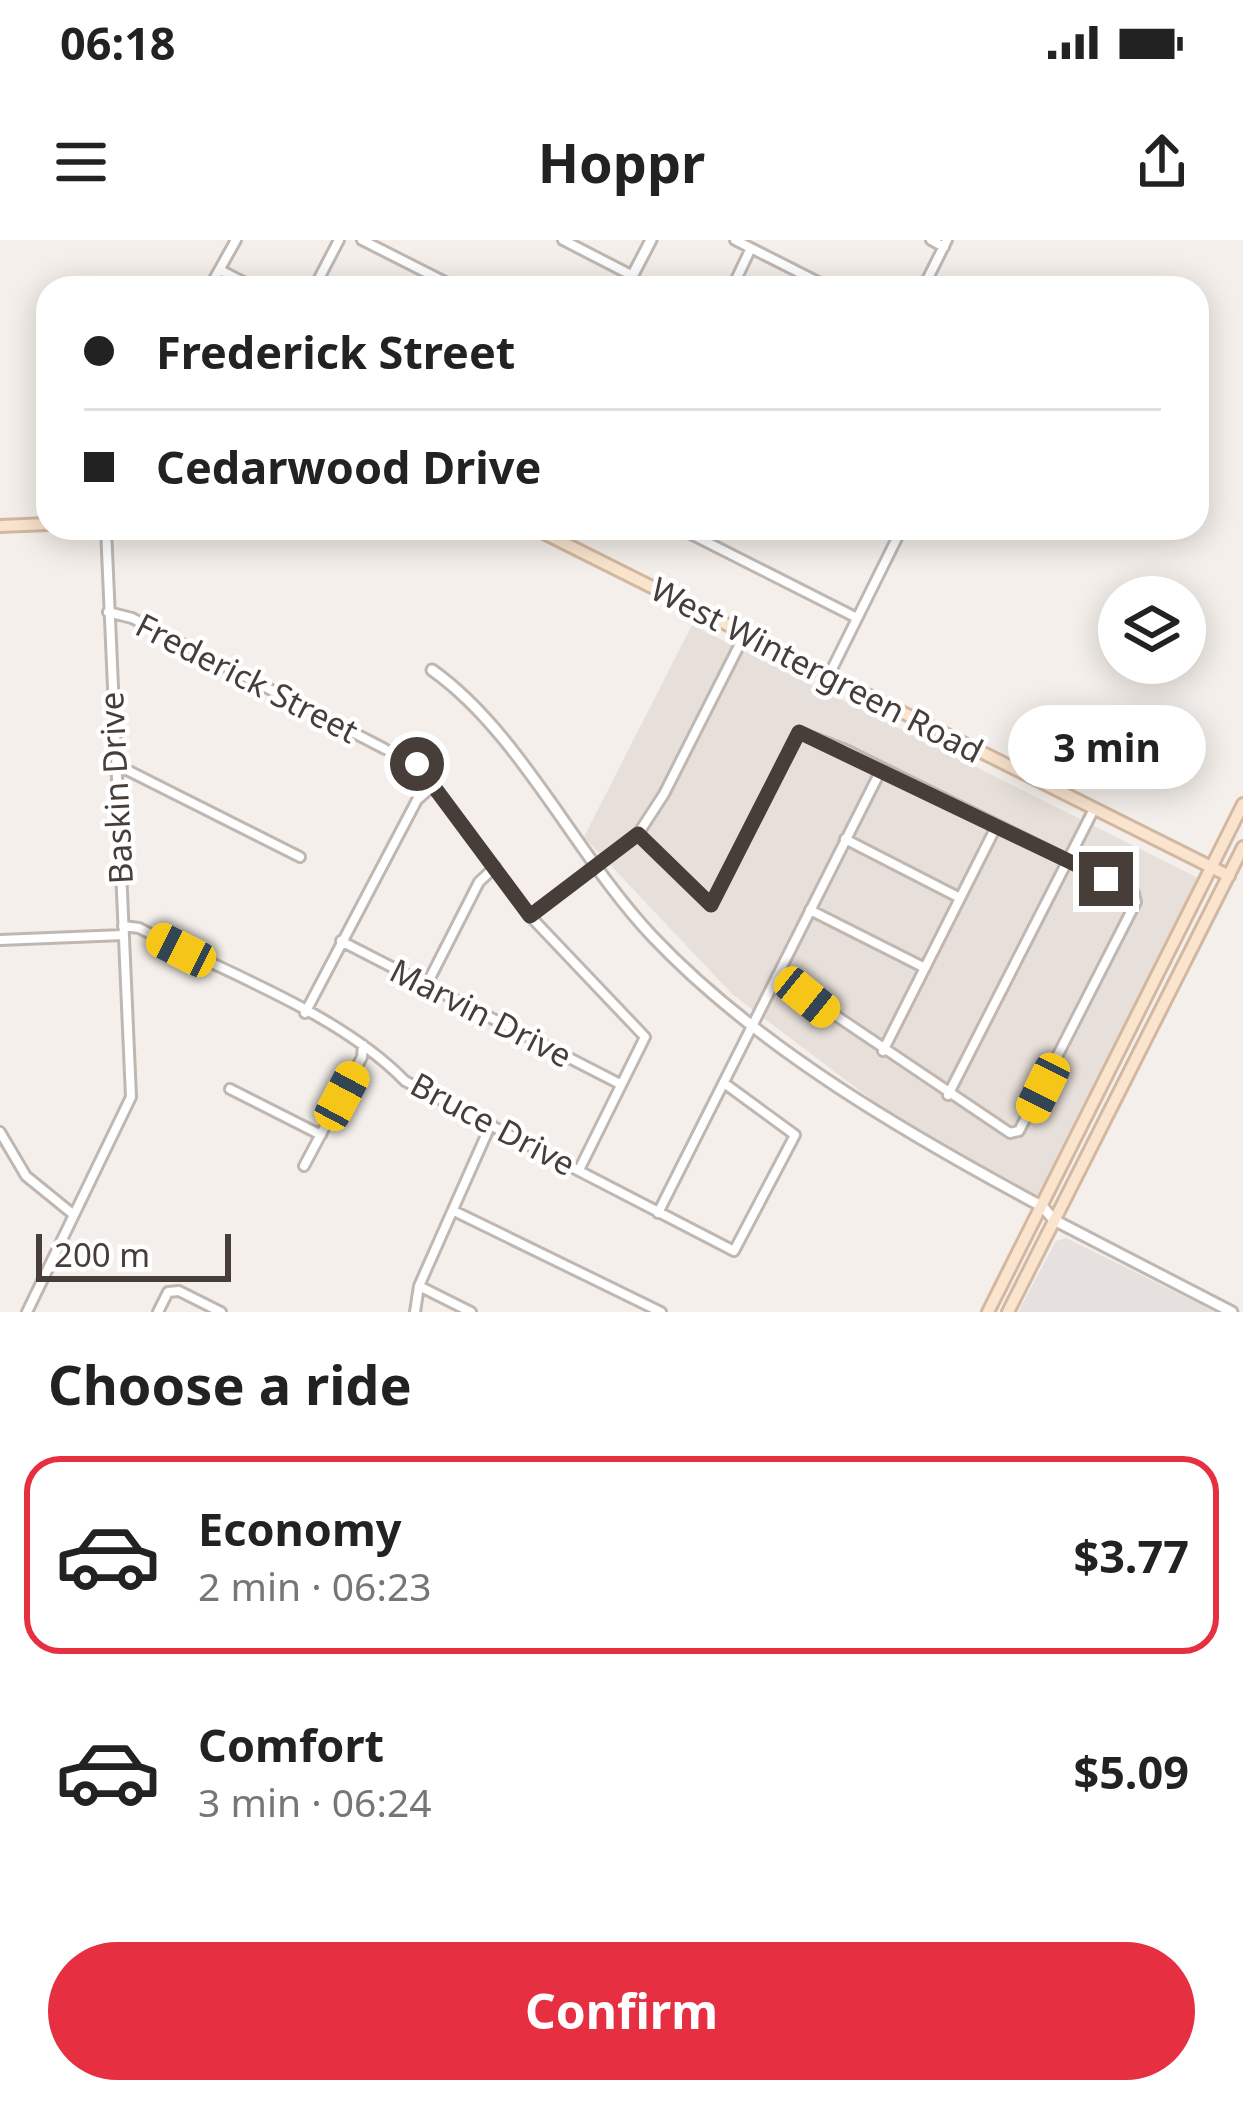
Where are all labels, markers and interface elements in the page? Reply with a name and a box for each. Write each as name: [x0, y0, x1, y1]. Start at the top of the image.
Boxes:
text: 06:18: [60, 12, 176, 73]
text: Hoppr: [538, 125, 705, 199]
icon: menu: [48, 129, 114, 195]
icon: share: [1129, 129, 1195, 195]
text: Frederick Street: [156, 321, 515, 382]
text: Cedarwood Drive: [156, 436, 541, 497]
street label: West Wintergreen Road: [643, 566, 991, 773]
map controls: [1098, 576, 1206, 684]
button: layers: [1098, 576, 1206, 684]
street label: Frederick Street: [128, 602, 366, 753]
street label: Baskin Drive: [88, 691, 143, 885]
callout: 3 min: [1007, 705, 1205, 789]
text: 3 min: [1053, 720, 1161, 773]
route start: [390, 737, 444, 791]
route end: [1079, 852, 1133, 906]
car: [141, 918, 221, 982]
street label: Marvin Drive: [383, 948, 580, 1078]
car: [768, 960, 846, 1034]
car: [1011, 1048, 1075, 1128]
car: [309, 1056, 375, 1136]
street label: Bruce Drive: [403, 1061, 583, 1186]
scale bar: [36, 1228, 231, 1281]
text: 200 m: [54, 1232, 150, 1277]
text: Choose a ride: [48, 1347, 412, 1421]
text: Economy: [198, 1498, 402, 1559]
icon: car: [54, 1501, 162, 1609]
text: $3.77: [1073, 1525, 1189, 1586]
text: 2 min · 06:23: [198, 1559, 432, 1612]
text: Comfort: [198, 1714, 384, 1775]
icon: car: [54, 1717, 162, 1825]
text: $5.09: [1073, 1741, 1189, 1802]
text: 3 min · 06:24: [198, 1775, 432, 1828]
button: Confirm: [48, 1942, 1195, 2080]

